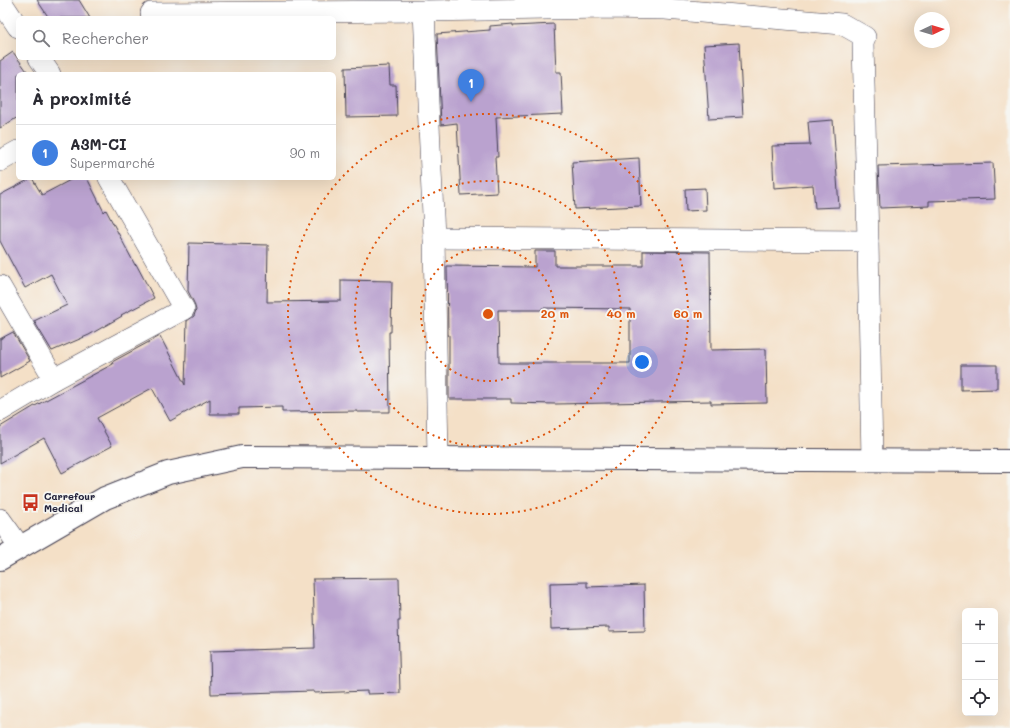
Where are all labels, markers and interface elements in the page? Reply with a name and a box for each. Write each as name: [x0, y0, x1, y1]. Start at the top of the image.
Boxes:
north arrow: [914, 12, 950, 48]
search box: [16, 16, 336, 60]
icon: search: [30, 27, 52, 49]
text: Rechercher: [62, 28, 149, 48]
pin: 1: [458, 69, 484, 102]
text: À proximité: [32, 87, 131, 109]
text: A3M-CI: [70, 134, 127, 154]
text: 1: [42, 144, 48, 161]
text: 90 m: [290, 144, 320, 161]
text: Supermarché: [70, 154, 155, 171]
text: 20 m: [541, 305, 569, 321]
text: 40 m: [606, 305, 636, 321]
text: 60 m: [674, 305, 702, 321]
centre of rings: [481, 307, 495, 321]
your location: [632, 352, 652, 372]
place label: Carrefour Medical: [44, 489, 95, 515]
bus stop icon: Carrefour Medical: [21, 492, 41, 512]
map controls: [962, 608, 998, 716]
button: +: [962, 608, 998, 644]
button: −: [962, 644, 998, 680]
button: locate: [962, 680, 998, 716]

